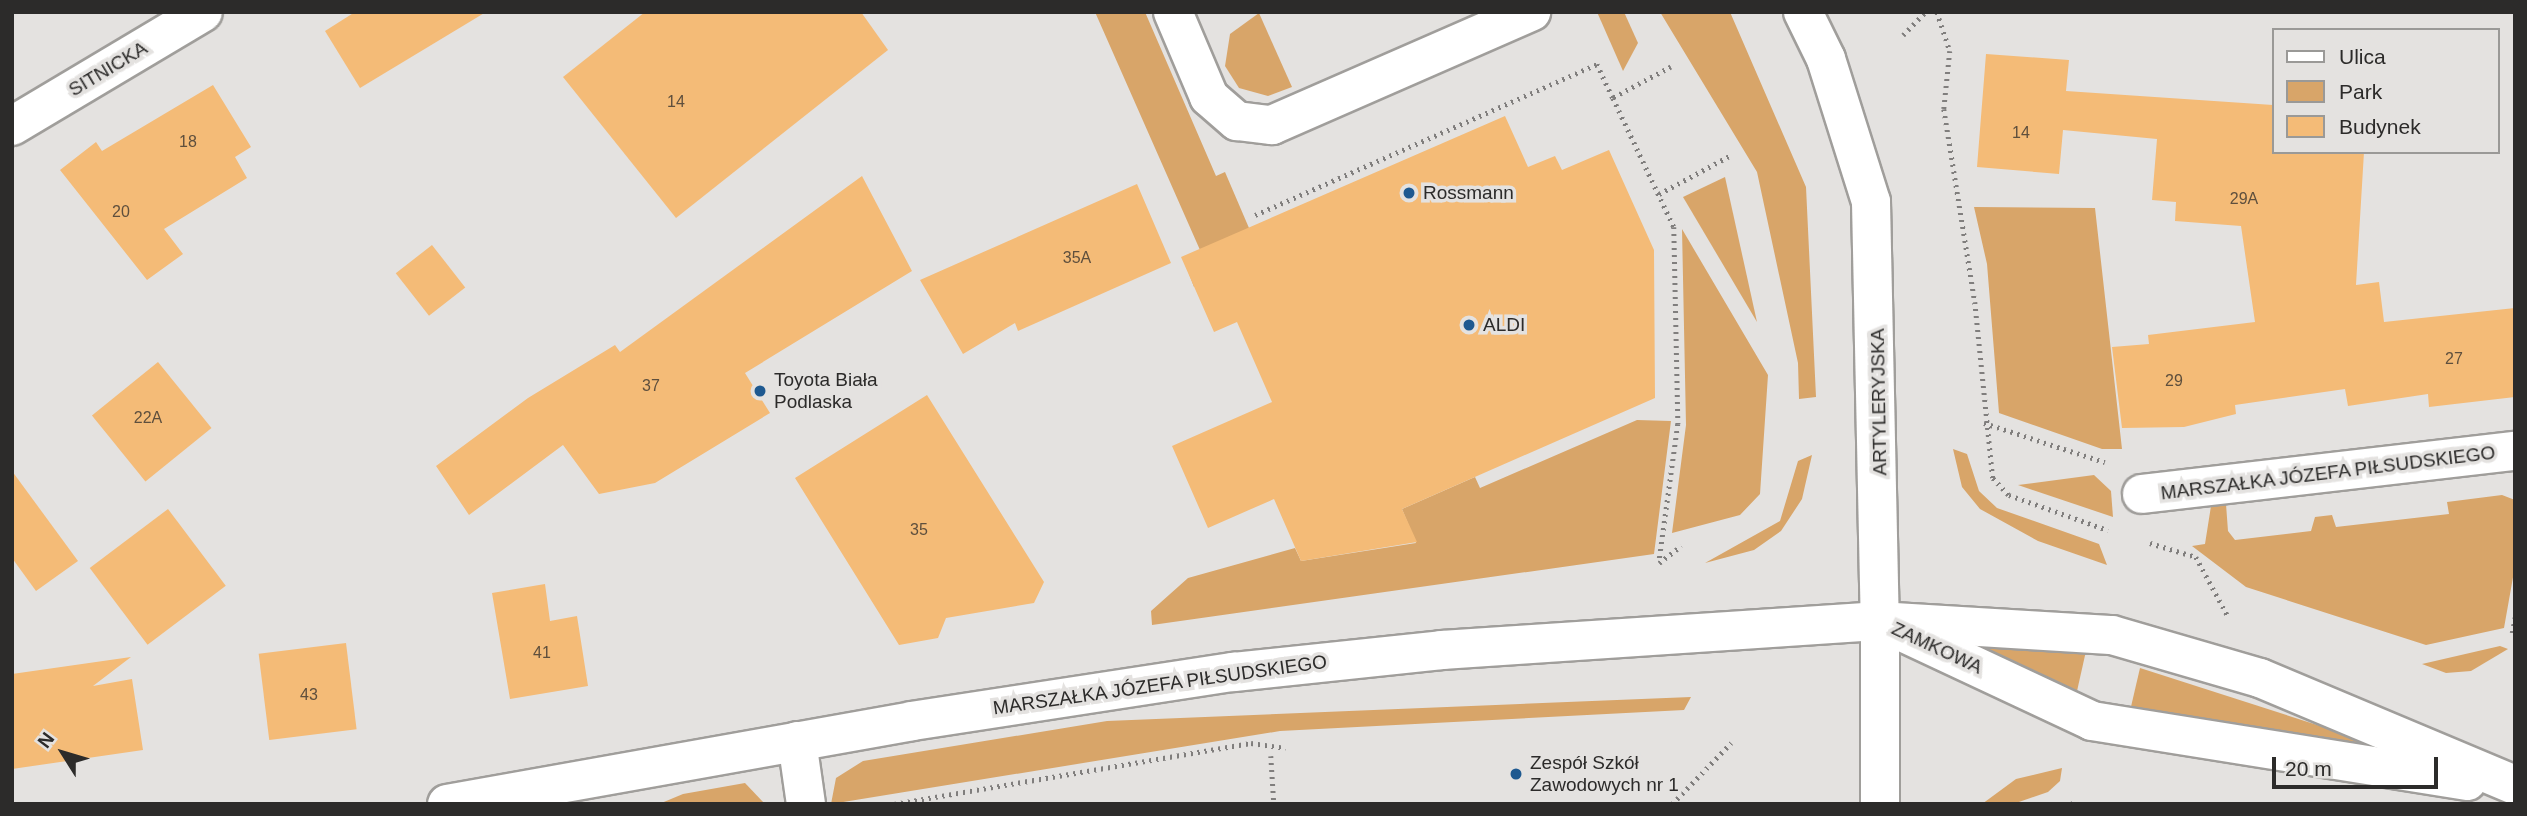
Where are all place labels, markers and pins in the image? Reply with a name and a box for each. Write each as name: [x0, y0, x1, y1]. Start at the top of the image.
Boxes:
place label: Rossmann: [1423, 182, 1514, 204]
marker: Rossmann: [1401, 185, 1417, 201]
place label: ALDI: [1483, 314, 1525, 336]
marker: ALDI: [1461, 317, 1477, 333]
place label: Toyota Biała Podlaska: [774, 369, 878, 413]
marker: Toyota Biała Podlaska: [752, 383, 768, 399]
place label: Zespół Szkół Zawodowych nr 1: [1530, 752, 1679, 796]
marker: Zespół Szkół Zawodowych nr 1: [1508, 766, 1524, 782]

